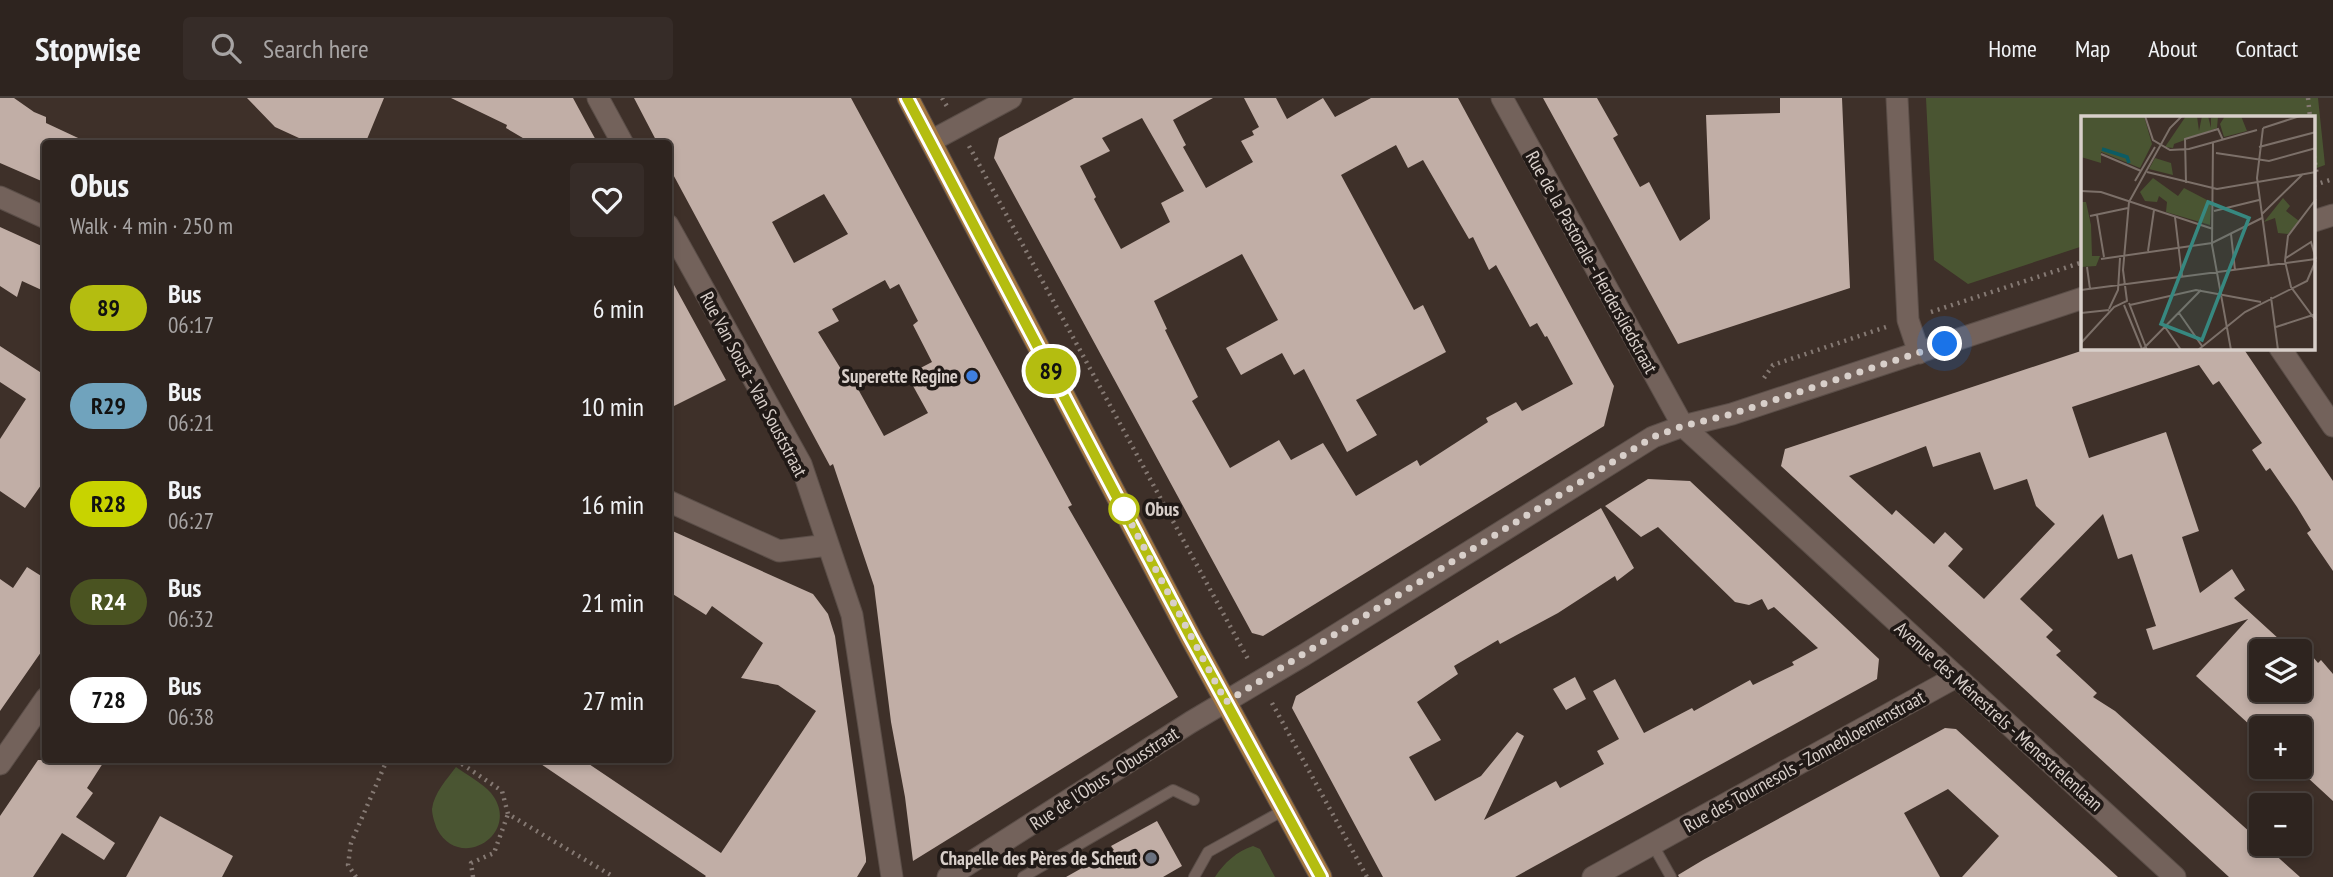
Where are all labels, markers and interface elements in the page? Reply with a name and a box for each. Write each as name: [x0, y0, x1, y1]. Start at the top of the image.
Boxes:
search box: [183, 17, 673, 80]
text: Stopwise: [35, 27, 141, 70]
icon: search: [207, 29, 245, 67]
text: Search here: [263, 32, 369, 65]
text: Home: [1988, 33, 2037, 64]
text: Map: [2075, 33, 2110, 64]
text: About: [2148, 33, 2197, 64]
text: Contact: [2235, 33, 2298, 64]
inset map: [2081, 116, 2316, 350]
street label: Rue de la Pastorale - Herdersliedstraat: [1521, 146, 1664, 378]
text: Obus: [70, 163, 129, 206]
button: heart: [570, 163, 644, 237]
text: Walk · 4 min · 250 m: [70, 211, 233, 240]
text: Bus: [168, 277, 201, 310]
street label: Rue Van Soust - Van Souststraat: [695, 287, 813, 481]
text: 89: [97, 292, 120, 323]
text: 6 min: [593, 292, 644, 325]
text: 06:17: [168, 310, 214, 339]
your location: [1927, 326, 1962, 361]
line badge: 89: [1020, 348, 1082, 394]
text: 89: [1040, 355, 1062, 386]
place label: Superette Regine: [842, 364, 958, 388]
marker: Superette Regine: [964, 368, 980, 384]
text: Bus: [168, 375, 201, 408]
text: R29: [91, 390, 126, 421]
text: 10 min: [581, 390, 644, 423]
text: 06:21: [168, 408, 214, 437]
text: Bus: [168, 473, 201, 506]
text: R28: [91, 488, 126, 519]
text: 16 min: [581, 488, 644, 521]
marker: Obus: [1109, 494, 1139, 524]
place label: Obus: [1145, 497, 1179, 521]
text: 06:27: [168, 506, 214, 535]
text: Bus: [168, 571, 201, 604]
text: R24: [91, 586, 126, 617]
text: 21 min: [581, 586, 644, 619]
text: 06:32: [168, 604, 214, 633]
street label: Avenue des Ménestrels - Menestrelenlaan: [1890, 616, 2108, 816]
map controls: [2249, 639, 2312, 856]
button: layers: [2249, 639, 2312, 702]
text: Bus: [168, 669, 201, 702]
text: 728: [91, 684, 126, 715]
text: 27 min: [582, 684, 644, 717]
street label: Rue des Tournesols - Zonnebloemenstraat: [1679, 684, 1929, 837]
text: 06:38: [168, 702, 214, 731]
button: +: [2249, 716, 2312, 779]
street label: Rue de l'Obus - Obusstraat: [1025, 720, 1184, 835]
button: −: [2249, 793, 2312, 856]
place label: Chapelle des Pères de Scheut: [940, 846, 1137, 870]
marker: Chapelle des Pères de Scheut: [1143, 850, 1159, 866]

